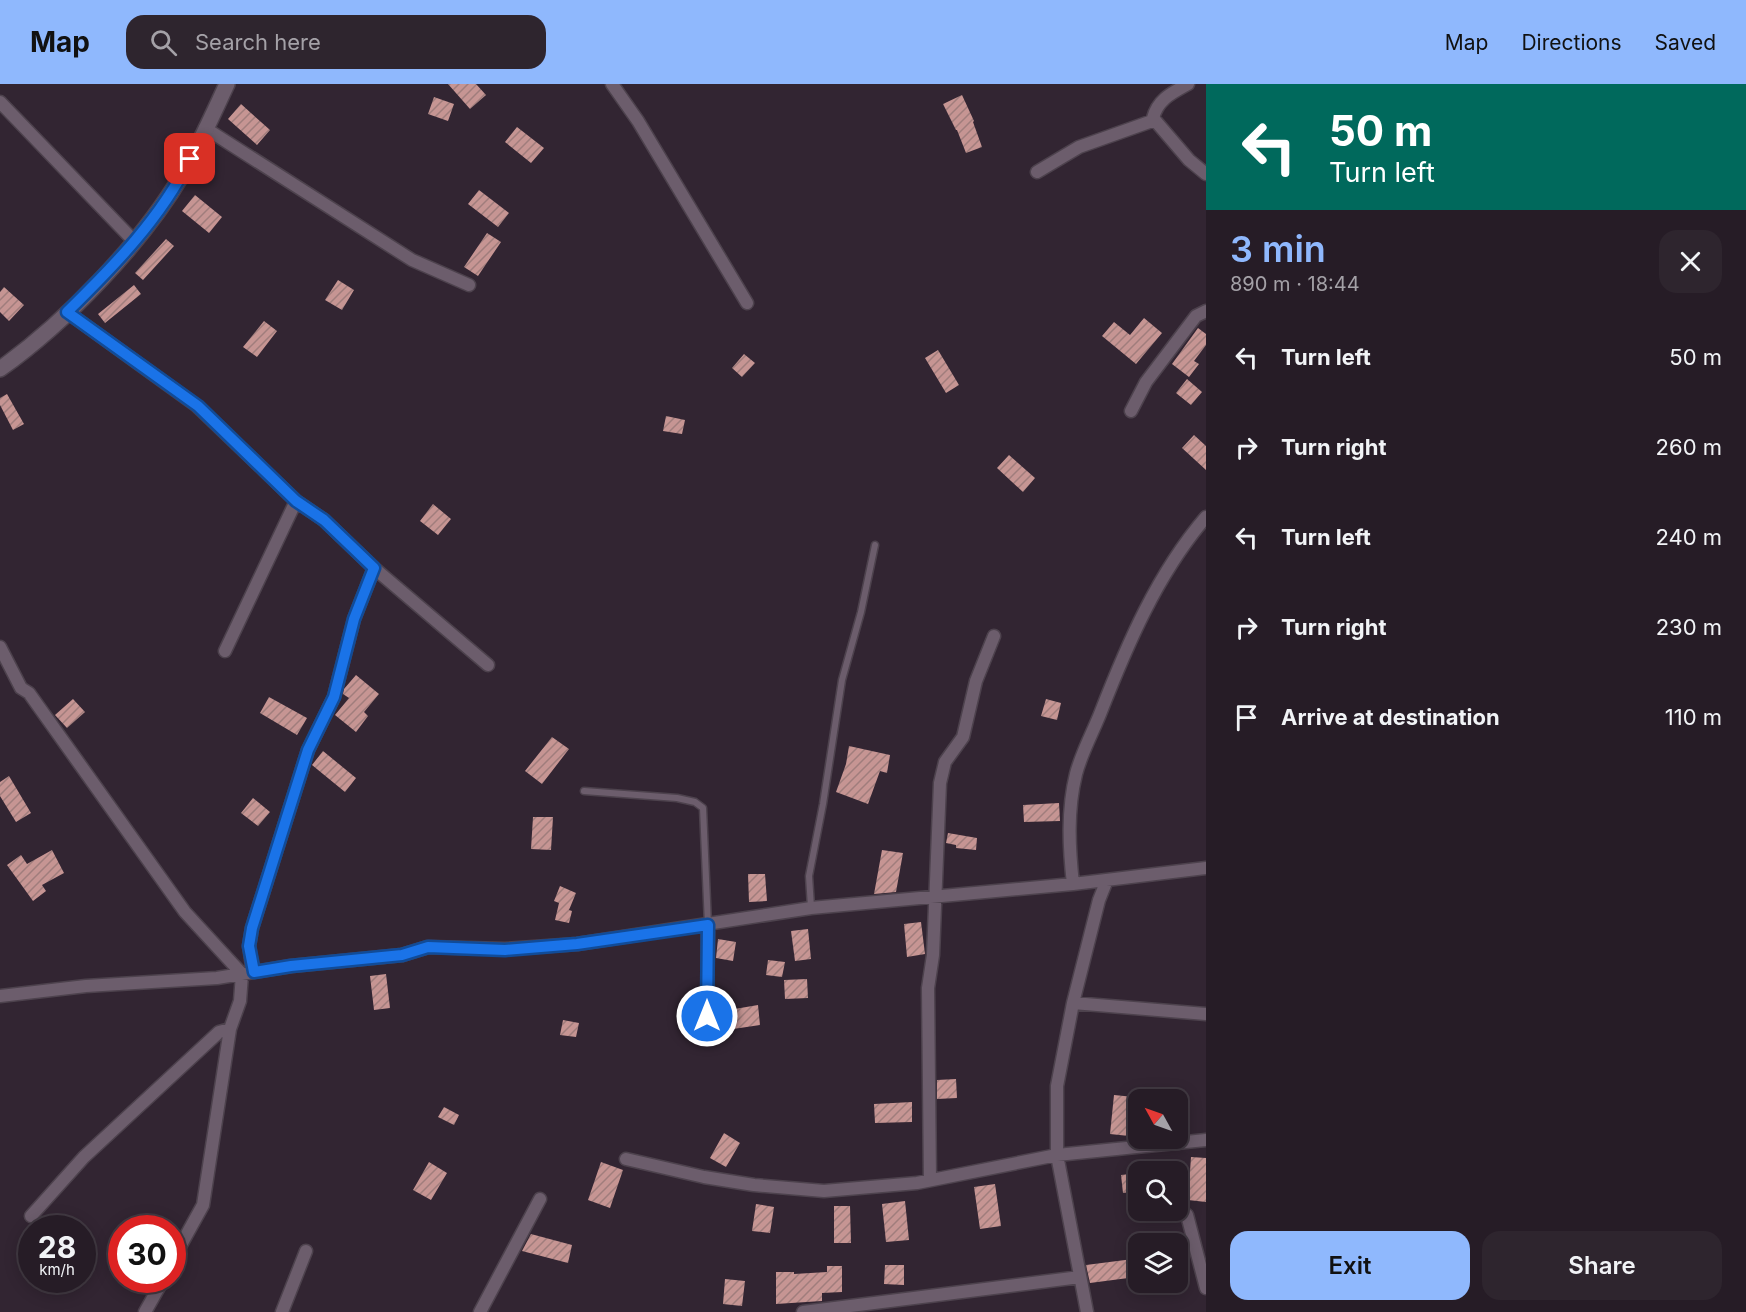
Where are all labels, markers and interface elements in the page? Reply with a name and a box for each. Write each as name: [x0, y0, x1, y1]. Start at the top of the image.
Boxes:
search box: [126, 15, 546, 69]
text: Map: [30, 25, 90, 59]
icon: search: [147, 26, 180, 59]
text: Search here: [195, 29, 321, 55]
text: Map: [1445, 30, 1488, 55]
text: Directions: [1521, 30, 1622, 55]
text: Saved: [1655, 30, 1716, 55]
text: 50 m: [1329, 105, 1432, 156]
icon: left: [1230, 108, 1308, 186]
pin: [164, 133, 215, 184]
icon: arrive: [173, 142, 206, 175]
text: Turn left: [1329, 156, 1435, 189]
text: 3 min: [1230, 227, 1326, 271]
button: close: [1659, 230, 1722, 293]
text: 890 m · 18:44: [1230, 272, 1360, 296]
icon: left: [1230, 341, 1263, 374]
text: Turn left: [1281, 344, 1371, 370]
text: 50 m: [1669, 344, 1722, 370]
icon: right: [1230, 431, 1263, 464]
text: Turn right: [1281, 434, 1387, 460]
text: 260 m: [1656, 434, 1722, 460]
icon: left: [1230, 521, 1263, 554]
text: Turn left: [1281, 524, 1371, 550]
text: 240 m: [1655, 524, 1722, 550]
icon: right: [1230, 611, 1263, 644]
text: Turn right: [1281, 614, 1387, 640]
text: 230 m: [1656, 614, 1722, 640]
icon: arrive: [1230, 701, 1263, 734]
text: Arrive at destination: [1281, 704, 1500, 730]
text: 110 m: [1665, 704, 1722, 730]
position arrow: [675, 984, 739, 1048]
north arrow: [1128, 1089, 1188, 1149]
map controls: [1128, 1089, 1188, 1293]
button: search: [1128, 1161, 1188, 1221]
speed limit sign: 30: [108, 1215, 186, 1293]
text: 28: [38, 1229, 76, 1265]
button: Exit: [1230, 1231, 1470, 1300]
button: Share: [1482, 1231, 1722, 1300]
button: layers: [1128, 1233, 1188, 1293]
text: km/h: [39, 1260, 75, 1279]

